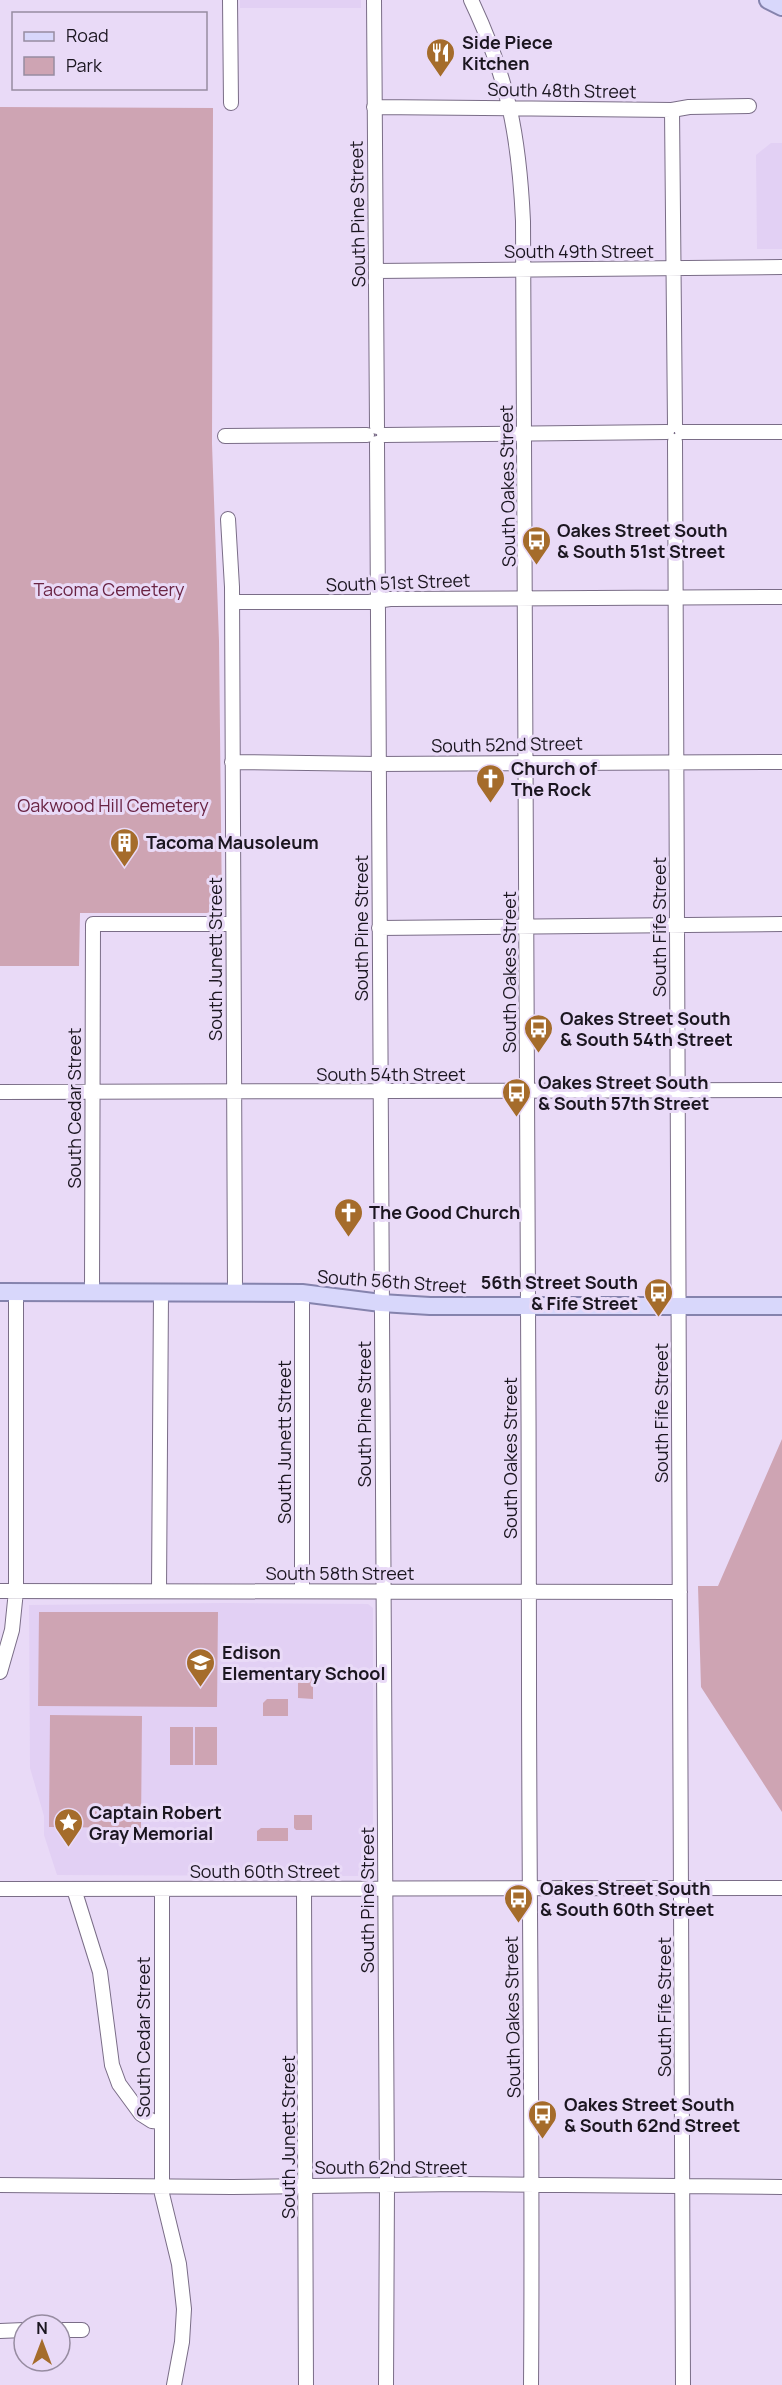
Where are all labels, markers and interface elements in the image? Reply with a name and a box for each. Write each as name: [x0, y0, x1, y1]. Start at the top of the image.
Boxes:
legend: [12, 12, 207, 90]
text: Road: [66, 23, 109, 47]
place label: Side Piece Kitchen: [462, 30, 553, 75]
restaurant icon: Side Piece Kitchen: [425, 36, 457, 78]
text: Park: [66, 53, 103, 77]
street label: South 48th Street: [487, 77, 637, 103]
street label: South Pine Street: [344, 140, 370, 288]
street label: South 49th Street: [504, 239, 654, 263]
street label: South Oakes Street: [494, 405, 520, 567]
place label: Oakes Street South & South 51st Street: [557, 518, 728, 563]
bus stop icon: Oakes Street South & South 51st Street: [520, 524, 552, 566]
street label: South 51st Street: [325, 567, 471, 597]
park label: Tacoma Cemetery: [34, 577, 185, 601]
street label: South 52nd Street: [431, 731, 583, 757]
place label: Church of The Rock: [511, 756, 597, 801]
church icon: Church of The Rock: [474, 762, 506, 804]
park label: Oakwood Hill Cemetery: [17, 793, 209, 817]
building icon: Tacoma Mausoleum: [109, 826, 141, 868]
place label: Tacoma Mausoleum: [146, 830, 319, 854]
street label: South Pine Street: [349, 855, 373, 1001]
street label: South Fife Street: [647, 857, 671, 997]
street label: South Junett Street: [203, 877, 227, 1041]
street label: South Oakes Street: [497, 891, 521, 1053]
place label: Oakes Street South & South 54th Street: [560, 1006, 733, 1051]
bus stop icon: Oakes Street South & South 54th Street: [523, 1012, 555, 1054]
street label: South Cedar Street: [62, 1028, 86, 1188]
street label: South 54th Street: [316, 1062, 466, 1086]
place label: Oakes Street South & South 57th Street: [538, 1070, 709, 1115]
bus stop icon: Oakes Street South & South 57th Street: [501, 1076, 533, 1118]
church icon: The Good Church: [332, 1196, 364, 1238]
place label: The Good Church: [369, 1200, 520, 1224]
street label: South 56th Street: [316, 1264, 468, 1298]
place label: 56th Street South & Fife Street: [481, 1270, 638, 1315]
bus stop icon: 56th Street South & Fife Street: [643, 1276, 675, 1318]
street label: South Pine Street: [352, 1341, 376, 1487]
street label: South Fife Street: [649, 1343, 673, 1483]
street label: South Junett Street: [272, 1360, 296, 1524]
street label: South Oakes Street: [498, 1377, 522, 1539]
street label: South 58th Street: [265, 1561, 415, 1585]
place label: Edison Elementary School: [222, 1640, 385, 1685]
school or university icon: Edison Elementary School: [185, 1646, 217, 1688]
place label: Captain Robert Gray Memorial: [89, 1800, 222, 1845]
place icon: Captain Robert Gray Memorial: [52, 1806, 84, 1848]
street label: South Pine Street: [355, 1827, 379, 1973]
street label: South 60th Street: [190, 1859, 340, 1883]
place label: Oakes Street South & South 60th Street: [540, 1876, 714, 1921]
bus stop icon: Oakes Street South & South 60th Street: [503, 1882, 535, 1924]
street label: South Oakes Street: [499, 1936, 525, 2098]
street label: South Fife Street: [652, 1937, 676, 2077]
street label: South Cedar Street: [131, 1957, 155, 2117]
street label: South Junett Street: [276, 2055, 300, 2219]
place label: Oakes Street South & South 62nd Street: [564, 2092, 740, 2137]
bus stop icon: Oakes Street South & South 62nd Street: [527, 2098, 559, 2140]
street label: South 62nd Street: [314, 2155, 468, 2179]
north arrow: [12, 2313, 72, 2373]
text: N: [36, 2317, 48, 2339]

